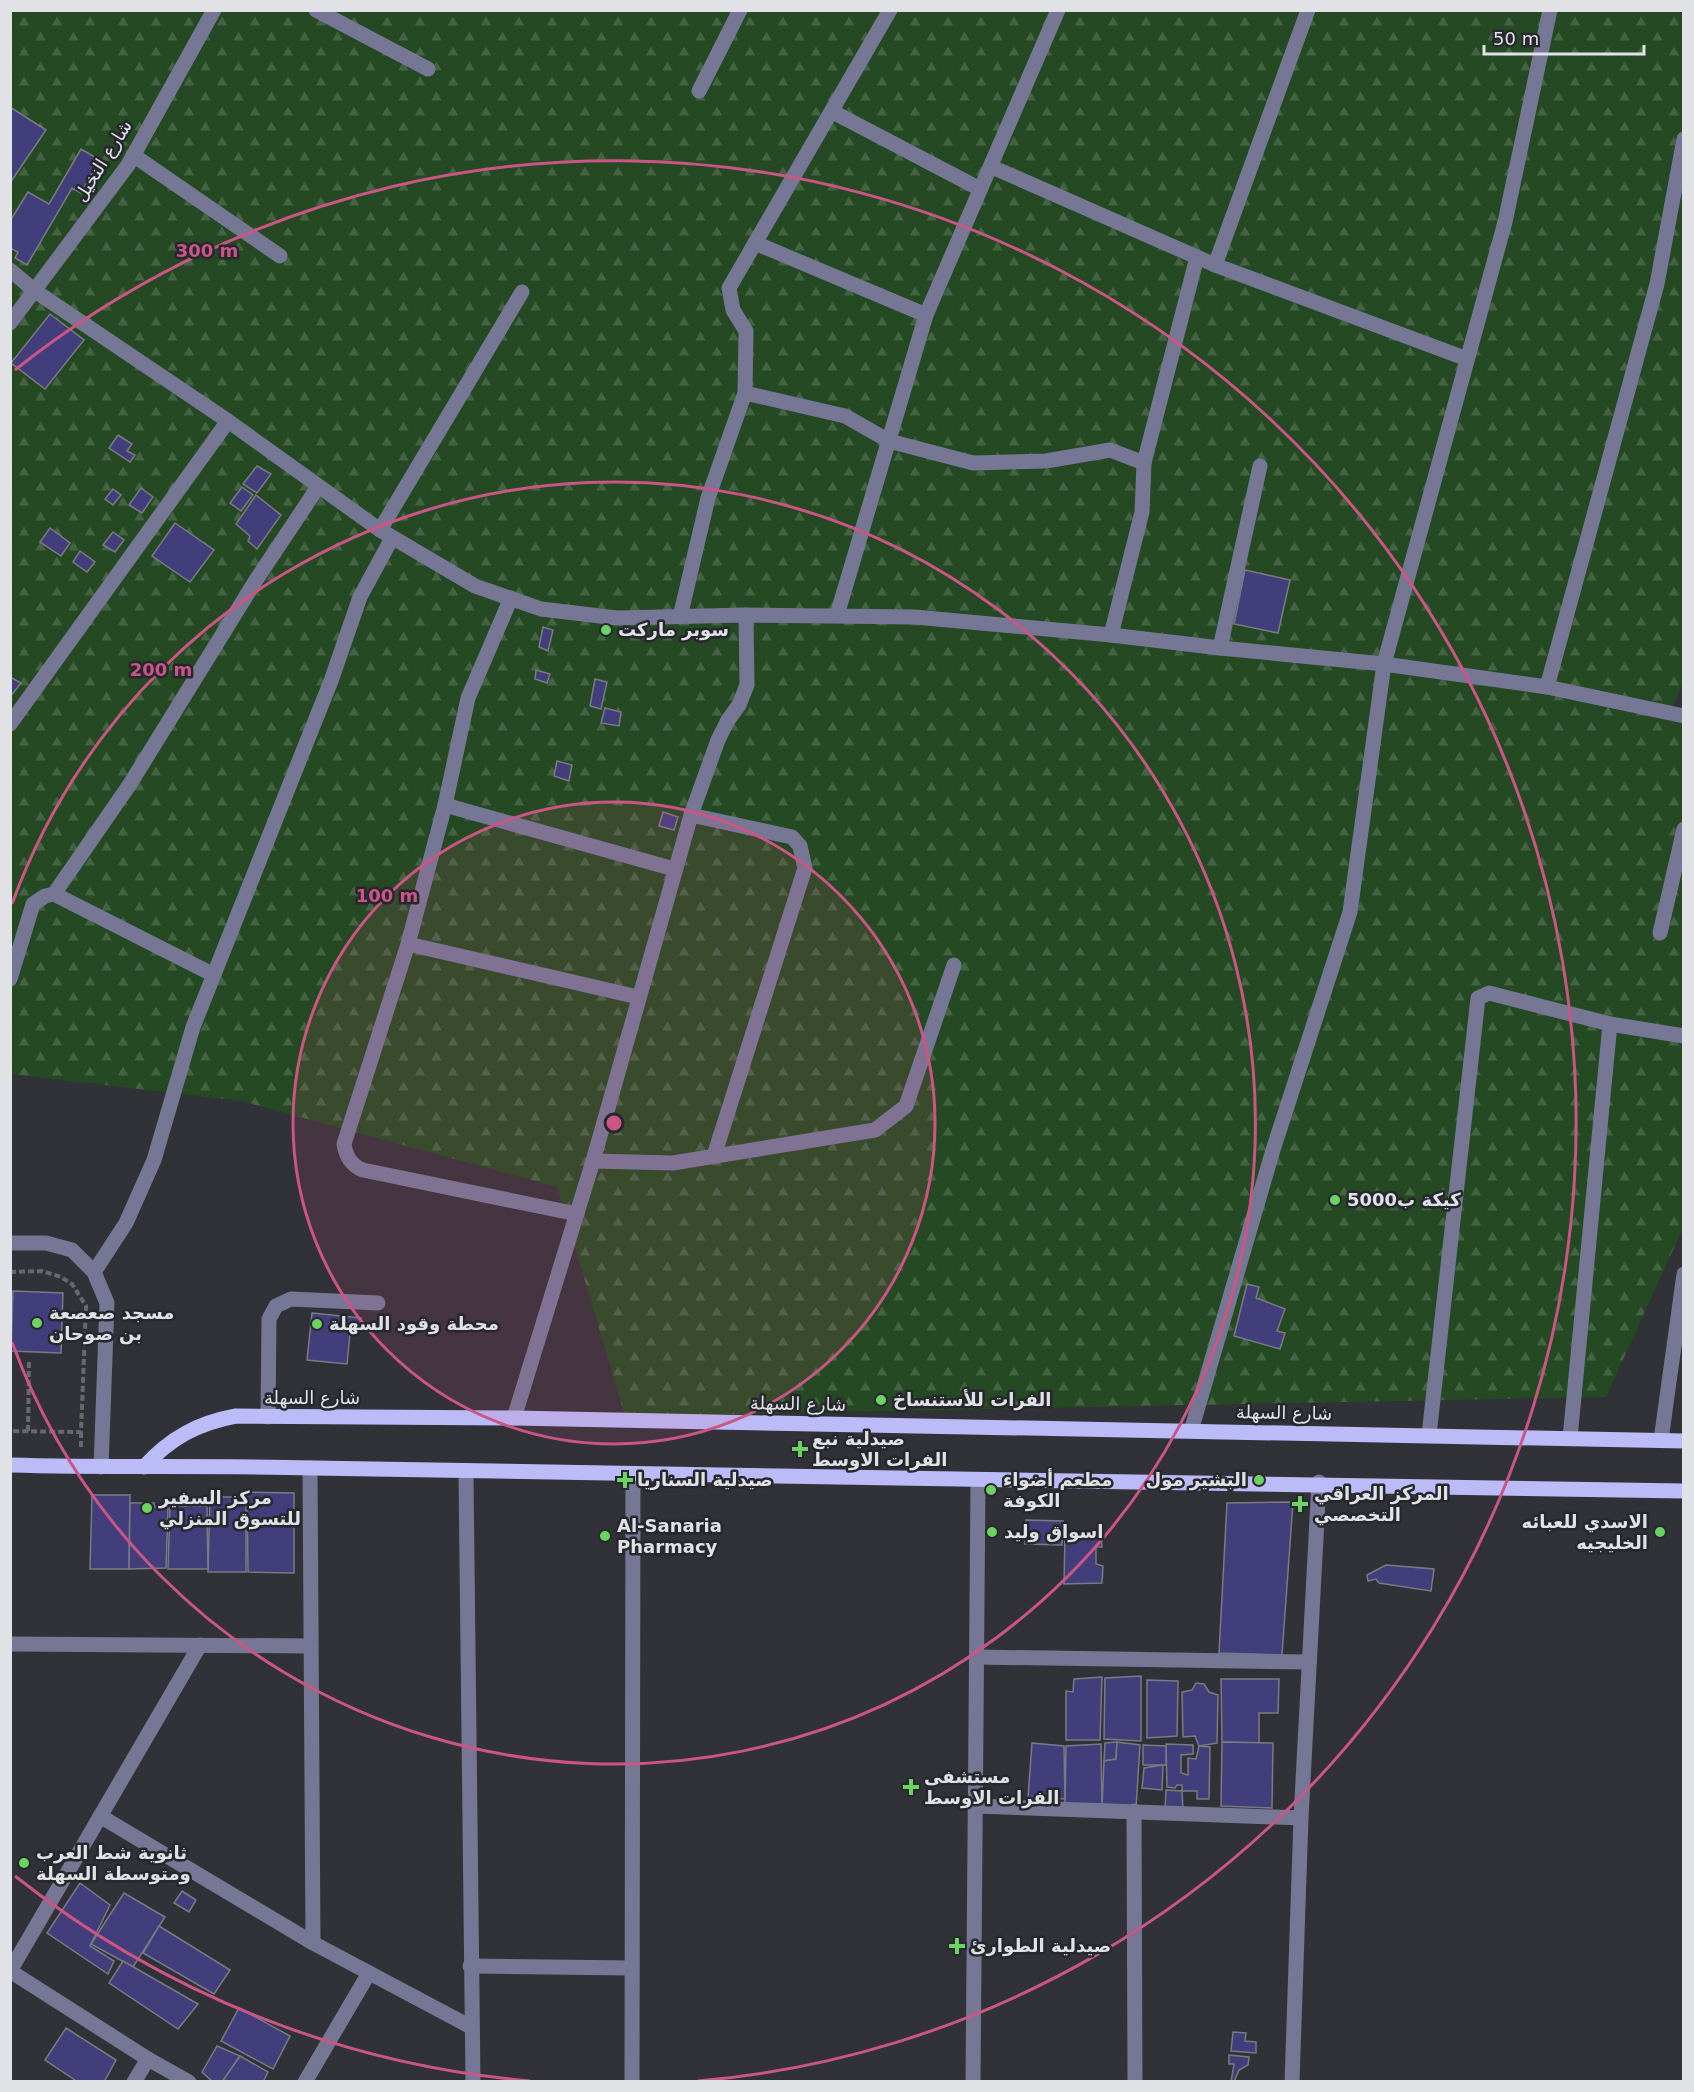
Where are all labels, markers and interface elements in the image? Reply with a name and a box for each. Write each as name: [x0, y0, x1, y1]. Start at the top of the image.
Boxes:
scale bar: [1484, 18, 1644, 56]
text: 50 m: [1493, 28, 1539, 49]
street label: شارع النخيل: [69, 116, 137, 206]
text: 300 m: [176, 240, 238, 261]
place label: سوبر ماركت: [618, 619, 729, 641]
marker: سوبر ماركت: [599, 623, 613, 637]
text: 200 m: [130, 659, 192, 680]
text: 100 m: [356, 885, 418, 906]
centre of rings: [604, 1113, 624, 1133]
place label: كيكة ب5000: [1347, 1189, 1461, 1210]
marker: كيكة ب5000: [1328, 1193, 1342, 1207]
place label: مسجد صعصعة بن صوحان: [49, 1302, 174, 1345]
place label: محطة وقود السهلة: [329, 1313, 499, 1335]
marker: مسجد صعصعة بن صوحان: [30, 1316, 44, 1330]
marker: محطة وقود السهلة: [310, 1317, 324, 1331]
street label: شارع السهلة: [264, 1387, 360, 1409]
place label: الفرات للأستنساخ: [893, 1389, 1051, 1411]
street label: شارع السهلة: [750, 1392, 846, 1416]
marker: الفرات للأستنساخ: [874, 1393, 888, 1407]
street label: شارع السهلة: [1236, 1401, 1332, 1425]
place label: صيدلية نبع الفرات الاوسط: [812, 1428, 947, 1471]
marker: صيدلية نبع الفرات الاوسط: [793, 1442, 807, 1456]
place label: مطعم أضواء الكوفة: [1003, 1468, 1112, 1512]
place label: صيدلية السناريا: [637, 1469, 773, 1490]
place label: البشير مول: [1146, 1469, 1247, 1491]
marker: صيدلية السناريا: [618, 1473, 632, 1487]
marker: البشير مول: [1252, 1473, 1266, 1487]
marker: مطعم أضواء الكوفة: [984, 1483, 998, 1497]
place label: المركز العراقي التخصصي: [1314, 1483, 1449, 1526]
place label: مركز السفير للتسوق المنزلي: [158, 1487, 301, 1530]
marker: المركز العراقي التخصصي: [1291, 1495, 1309, 1513]
marker: مركز السفير للتسوق المنزلي: [140, 1501, 154, 1515]
place label: الاسدي للعبائه الخليجيه: [1522, 1511, 1648, 1553]
place label: Al-Sanaria Pharmacy: [617, 1515, 722, 1557]
place label: اسواق وليد: [1004, 1521, 1103, 1543]
marker: اسواق وليد: [985, 1525, 999, 1539]
marker: الاسدي للعبائه الخليجيه: [1653, 1525, 1667, 1539]
marker: Al-Sanaria Pharmacy: [598, 1529, 612, 1543]
place label: مستشفى الفرات الاوسط: [924, 1766, 1059, 1809]
marker: مستشفى الفرات الاوسط: [902, 1778, 920, 1796]
place label: ثانوية شط العرب ومتوسطة السهلة: [36, 1842, 191, 1885]
marker: ثانوية شط العرب ومتوسطة السهلة: [17, 1856, 31, 1870]
place label: صيدلية الطوارئ: [970, 1935, 1111, 1957]
marker: صيدلية الطوارئ: [948, 1937, 966, 1955]

